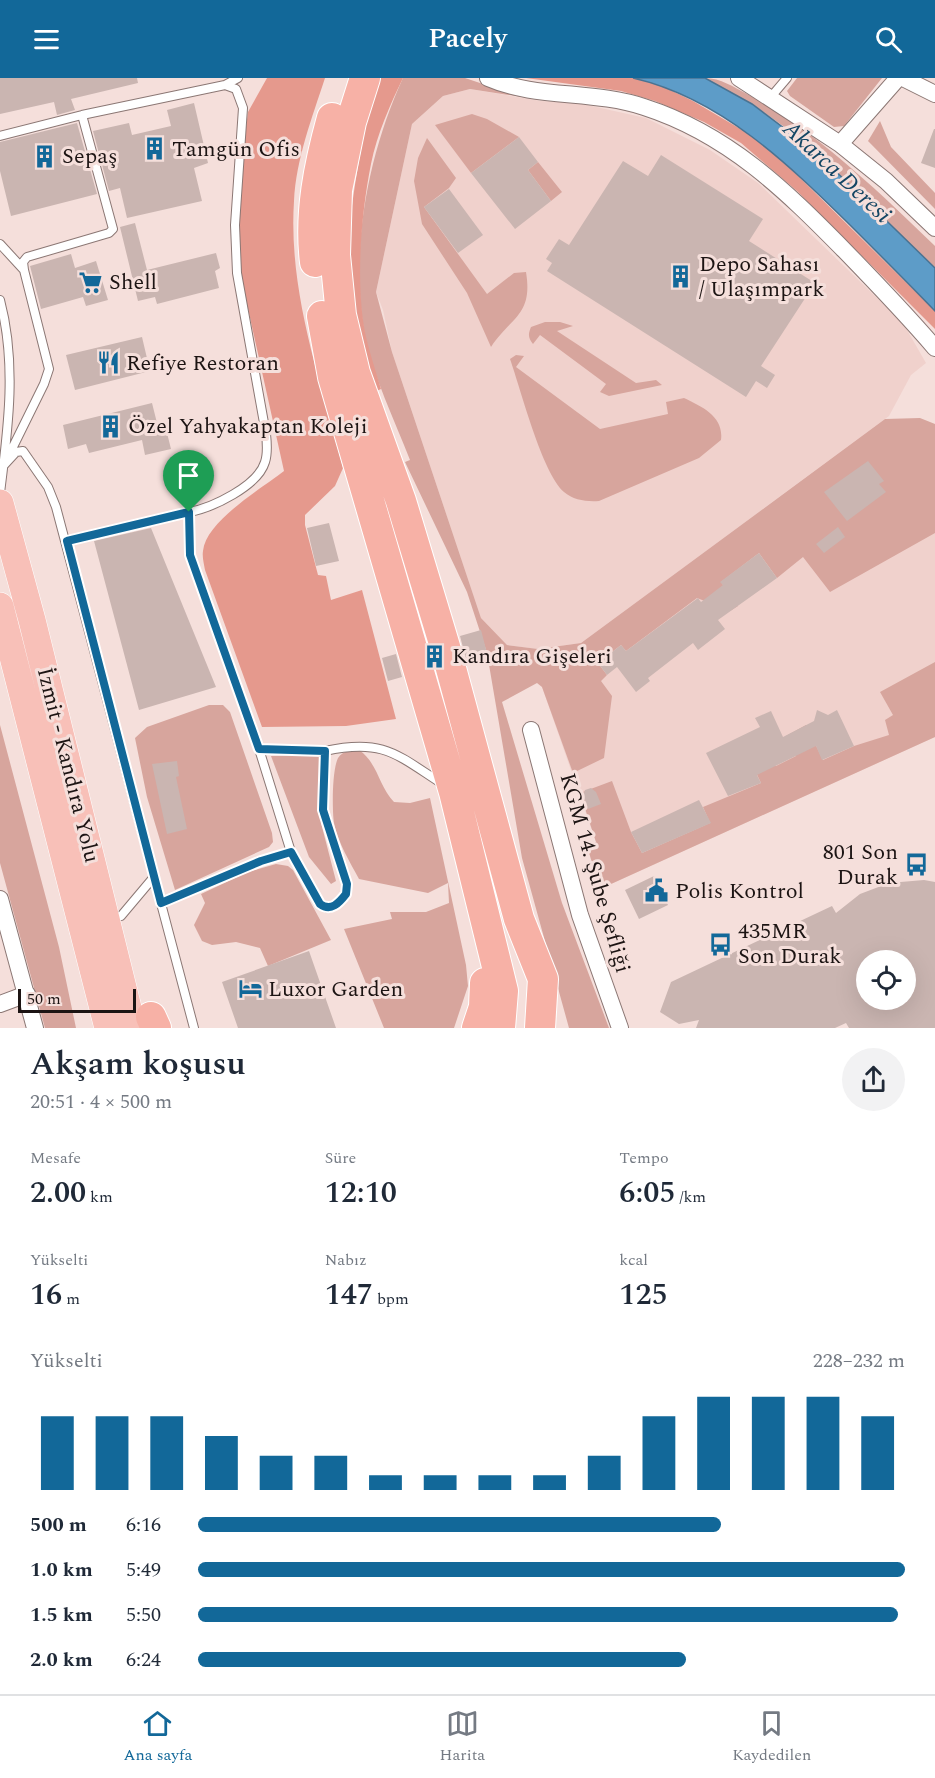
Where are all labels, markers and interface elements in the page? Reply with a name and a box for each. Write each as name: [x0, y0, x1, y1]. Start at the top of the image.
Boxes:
text: Pacely: [428, 18, 507, 60]
icon: menu: [30, 23, 63, 56]
icon: search: [872, 23, 905, 56]
water label: Akarca Deresi: [774, 111, 900, 232]
place label: Tamgün Ofis: [172, 133, 300, 166]
building icon: Tamgün Ofis: [141, 136, 167, 162]
place label: Sepaş: [62, 140, 118, 173]
building icon: Sepaş: [31, 143, 57, 169]
place label: Depo Sahası / Ulaşımpark: [699, 248, 824, 306]
building icon: Depo Sahası / Ulaşımpark: [668, 264, 694, 290]
place label: Shell: [109, 266, 157, 299]
supermarket icon: Shell: [78, 269, 104, 295]
place label: Refiye Restoran: [126, 347, 279, 380]
restaurant icon: Refiye Restoran: [95, 350, 121, 376]
place label: Özel Yahyakaptan Koleji: [128, 410, 368, 443]
building icon: Özel Yahyakaptan Koleji: [97, 413, 123, 439]
pin: [163, 450, 214, 512]
icon: arrive: [172, 459, 205, 492]
place label: Kandıra Gişeleri: [452, 640, 612, 673]
building icon: Kandıra Gişeleri: [421, 643, 447, 669]
street label: İzmit - Kandıra Yolu: [28, 664, 108, 866]
street label: KGM 14. Şube Şefliği: [551, 769, 639, 977]
place label: 801 Son Durak: [823, 836, 898, 894]
bus stop icon: 801 Son Durak: [903, 852, 929, 878]
place label: Polis Kontrol: [675, 875, 804, 908]
public building icon: Polis Kontrol: [644, 878, 670, 904]
place label: 435MR Son Durak: [738, 915, 842, 973]
bus stop icon: 435MR Son Durak: [707, 931, 733, 957]
map controls: [856, 950, 916, 1010]
button: locate: [856, 950, 916, 1010]
place label: Luxor Garden: [268, 973, 403, 1006]
hotel icon: Luxor Garden: [237, 976, 263, 1002]
scale bar: [18, 986, 136, 1013]
text: 50 m: [27, 987, 61, 1011]
text: Akşam koşusu: [30, 1039, 246, 1089]
button: share: [842, 1048, 905, 1111]
text: 20:51 · 4 × 500 m: [30, 1087, 172, 1117]
text: Mesafe: [30, 1146, 81, 1170]
text: Süre: [325, 1146, 356, 1170]
text: Tempo: [619, 1146, 669, 1170]
text: 2.00: [30, 1170, 86, 1216]
text: 12:10: [325, 1170, 397, 1216]
text: 6:05: [619, 1170, 675, 1216]
text: km: [86, 1185, 113, 1209]
text: /km: [675, 1185, 706, 1209]
text: Yükselti: [30, 1248, 88, 1272]
text: Nabız: [325, 1248, 367, 1272]
text: kcal: [619, 1248, 648, 1272]
text: 16: [30, 1272, 62, 1318]
text: 147: [325, 1272, 373, 1318]
text: 125: [619, 1272, 668, 1318]
text: m: [62, 1287, 80, 1311]
text: bpm: [373, 1287, 409, 1311]
text: Yükselti: [30, 1346, 103, 1376]
text: 228–232 m: [813, 1346, 905, 1376]
text: 500 m: [30, 1510, 87, 1540]
text: 6:16: [126, 1510, 161, 1540]
text: 1.0 km: [30, 1555, 93, 1585]
text: 5:49: [126, 1555, 161, 1585]
text: 1.5 km: [30, 1600, 93, 1630]
text: 5:50: [126, 1600, 161, 1630]
text: 2.0 km: [30, 1645, 93, 1675]
text: 6:24: [126, 1645, 161, 1675]
tab: Ana sayfa: [124, 1707, 192, 1767]
tab: Harita: [440, 1707, 485, 1767]
tab: Kaydedilen: [732, 1707, 811, 1767]

